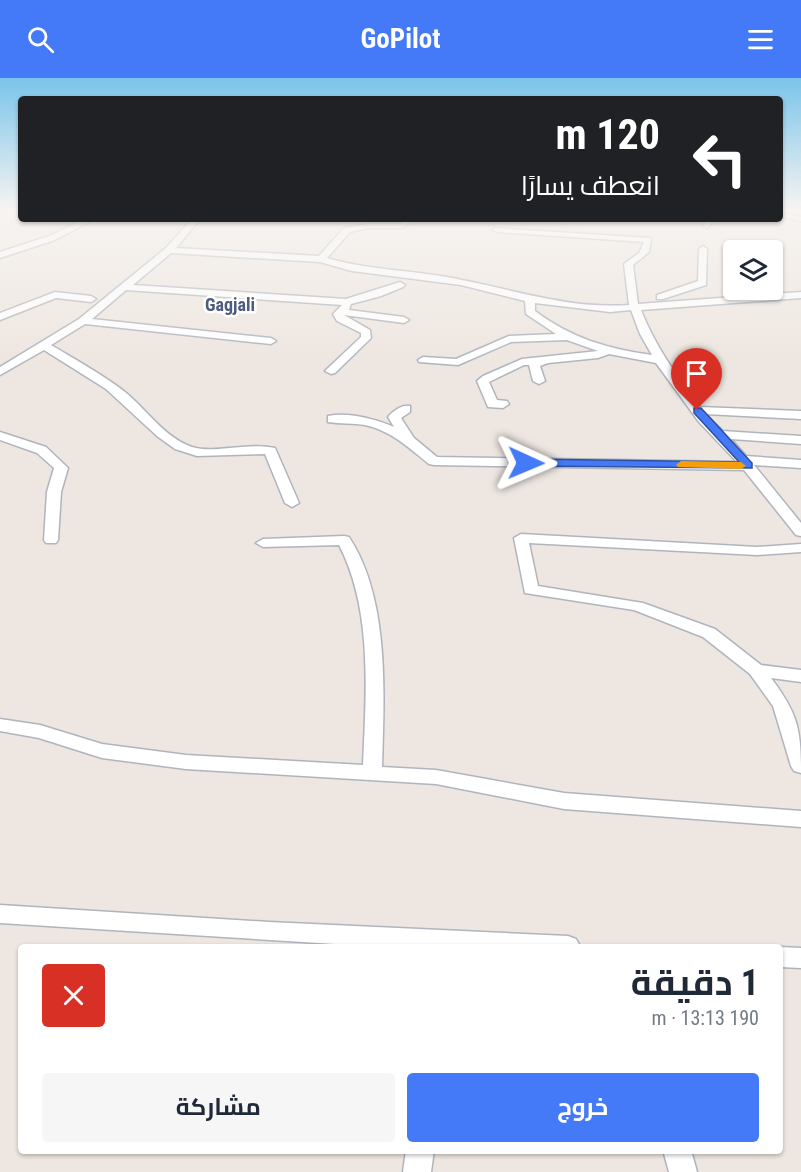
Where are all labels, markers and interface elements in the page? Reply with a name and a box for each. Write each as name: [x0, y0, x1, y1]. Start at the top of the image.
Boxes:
icon: search: [24, 23, 57, 56]
text: GoPilot: [361, 23, 440, 55]
icon: menu: [744, 23, 777, 56]
text: 120 m: [555, 110, 660, 159]
icon: left: [681, 120, 759, 198]
text: انعطف يسارًا: [521, 170, 660, 202]
map controls: [723, 240, 783, 300]
button: layers: [723, 240, 783, 300]
district label: Gagjali: [205, 294, 255, 315]
pin: [671, 348, 722, 410]
icon: arrive: [680, 357, 713, 390]
position arrow: [494, 431, 558, 495]
text: 1 دقيقة: [631, 962, 759, 1004]
button: close: [42, 964, 105, 1027]
text: 190 m · 13:13: [652, 1006, 759, 1030]
button: مشاركة: [42, 1073, 395, 1142]
button: خروج: [407, 1073, 759, 1142]

